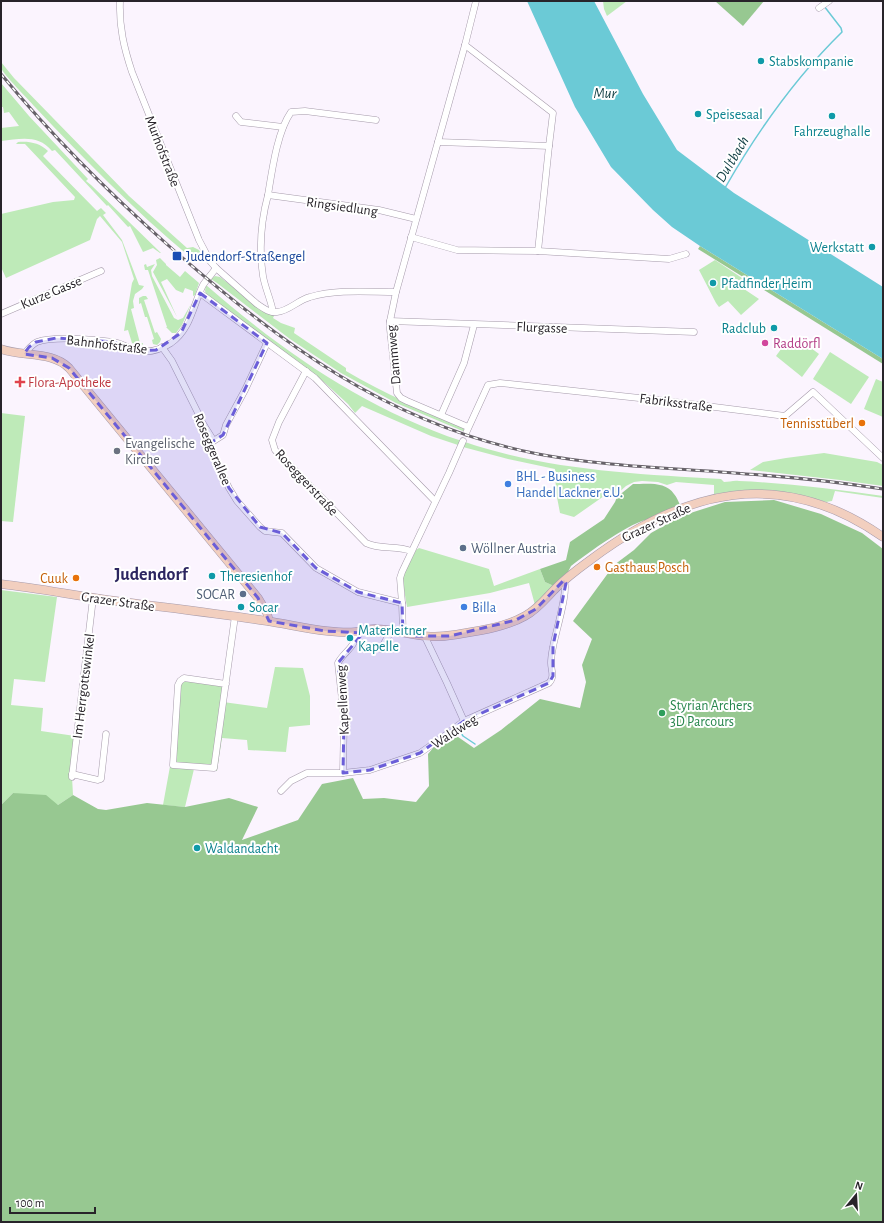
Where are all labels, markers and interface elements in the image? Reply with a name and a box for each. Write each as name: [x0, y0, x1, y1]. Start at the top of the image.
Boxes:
place label: Stabskompanie: [769, 55, 854, 69]
marker: Stabskompanie: [756, 56, 766, 66]
water label: Mur: [594, 86, 618, 101]
place label: Speisesaal: [706, 108, 763, 122]
marker: Speisesaal: [693, 109, 703, 119]
marker: Fahrzeughalle: [827, 111, 837, 121]
street label: Murhofstraße: [142, 114, 182, 189]
place label: Fahrzeughalle: [794, 125, 870, 139]
water label: Dultbach: [713, 134, 752, 185]
street label: Ringsiedlung: [305, 195, 379, 219]
place label: Werkstatt: [810, 241, 865, 255]
marker: Werkstatt: [867, 242, 877, 252]
marker: Judendorf-Straßengel: [171, 250, 183, 262]
place label: Judendorf-Straßengel: [186, 250, 305, 264]
street label: Kurze Gasse: [19, 274, 84, 312]
place label: Pfadfinder Heim: [721, 277, 812, 291]
marker: Pfadfinder Heim: [708, 278, 718, 288]
street label: Flurgasse: [516, 320, 568, 336]
place label: Radclub: [722, 322, 766, 336]
marker: Radclub: [769, 323, 779, 333]
street label: Dammweg: [384, 324, 404, 385]
street label: Bahnhofstraße: [66, 333, 148, 357]
place label: Raddörfl: [773, 337, 821, 351]
marker: Raddörfl: [760, 338, 770, 348]
place label: Flora-Apotheke: [28, 376, 111, 390]
marker: Flora-Apotheke: [15, 377, 25, 387]
street label: Fabriksstraße: [639, 392, 713, 414]
street label: Roseggerallee: [191, 411, 233, 487]
place label: Tennisstüberl: [780, 417, 854, 431]
marker: Tennisstüberl: [857, 418, 867, 428]
place label: Evangelische Kirche: [125, 437, 195, 467]
marker: Evangelische Kirche: [112, 446, 122, 456]
street label: Roseggerstraße: [272, 447, 340, 519]
place label: BHL - Business Handel Lackner e.U.: [516, 470, 623, 500]
marker: BHL - Business Handel Lackner e.U.: [503, 479, 513, 489]
street label: Grazer Straße: [620, 501, 693, 545]
place label: Wöllner Austria: [471, 542, 557, 556]
marker: Wöllner Austria: [458, 543, 468, 553]
place label: Gasthaus Posch: [605, 561, 689, 575]
marker: Gasthaus Posch: [592, 562, 602, 572]
district label: Judendorf: [114, 566, 190, 584]
place label: Theresienhof: [220, 570, 293, 584]
marker: Theresienhof: [207, 571, 217, 581]
place label: Cuuk: [40, 572, 69, 586]
marker: Cuuk: [71, 573, 81, 583]
place label: SOCAR: [196, 588, 235, 602]
marker: SOCAR: [238, 589, 248, 599]
street label: Grazer Straße: [80, 590, 155, 614]
place label: Socar: [249, 601, 279, 615]
place label: Billa: [472, 601, 497, 615]
marker: Socar: [236, 602, 246, 612]
marker: Billa: [459, 602, 469, 612]
place label: Materleitner Kapelle: [358, 624, 427, 654]
street label: Im Herrgottswinkel: [71, 633, 97, 740]
marker: Materleitner Kapelle: [345, 633, 355, 643]
street label: Kapellenweg: [334, 664, 352, 735]
place label: Styrian Archers 3D Parcours: [670, 699, 752, 729]
marker: Styrian Archers 3D Parcours: [657, 708, 667, 718]
street label: Waldweg: [429, 712, 480, 752]
place label: Waldandacht: [205, 842, 279, 856]
marker: Waldandacht: [192, 843, 202, 853]
north arrow: [836, 1175, 876, 1215]
text: N: [854, 1180, 864, 1192]
scale bar: [10, 1189, 95, 1215]
text: 100 m: [16, 1197, 44, 1209]

